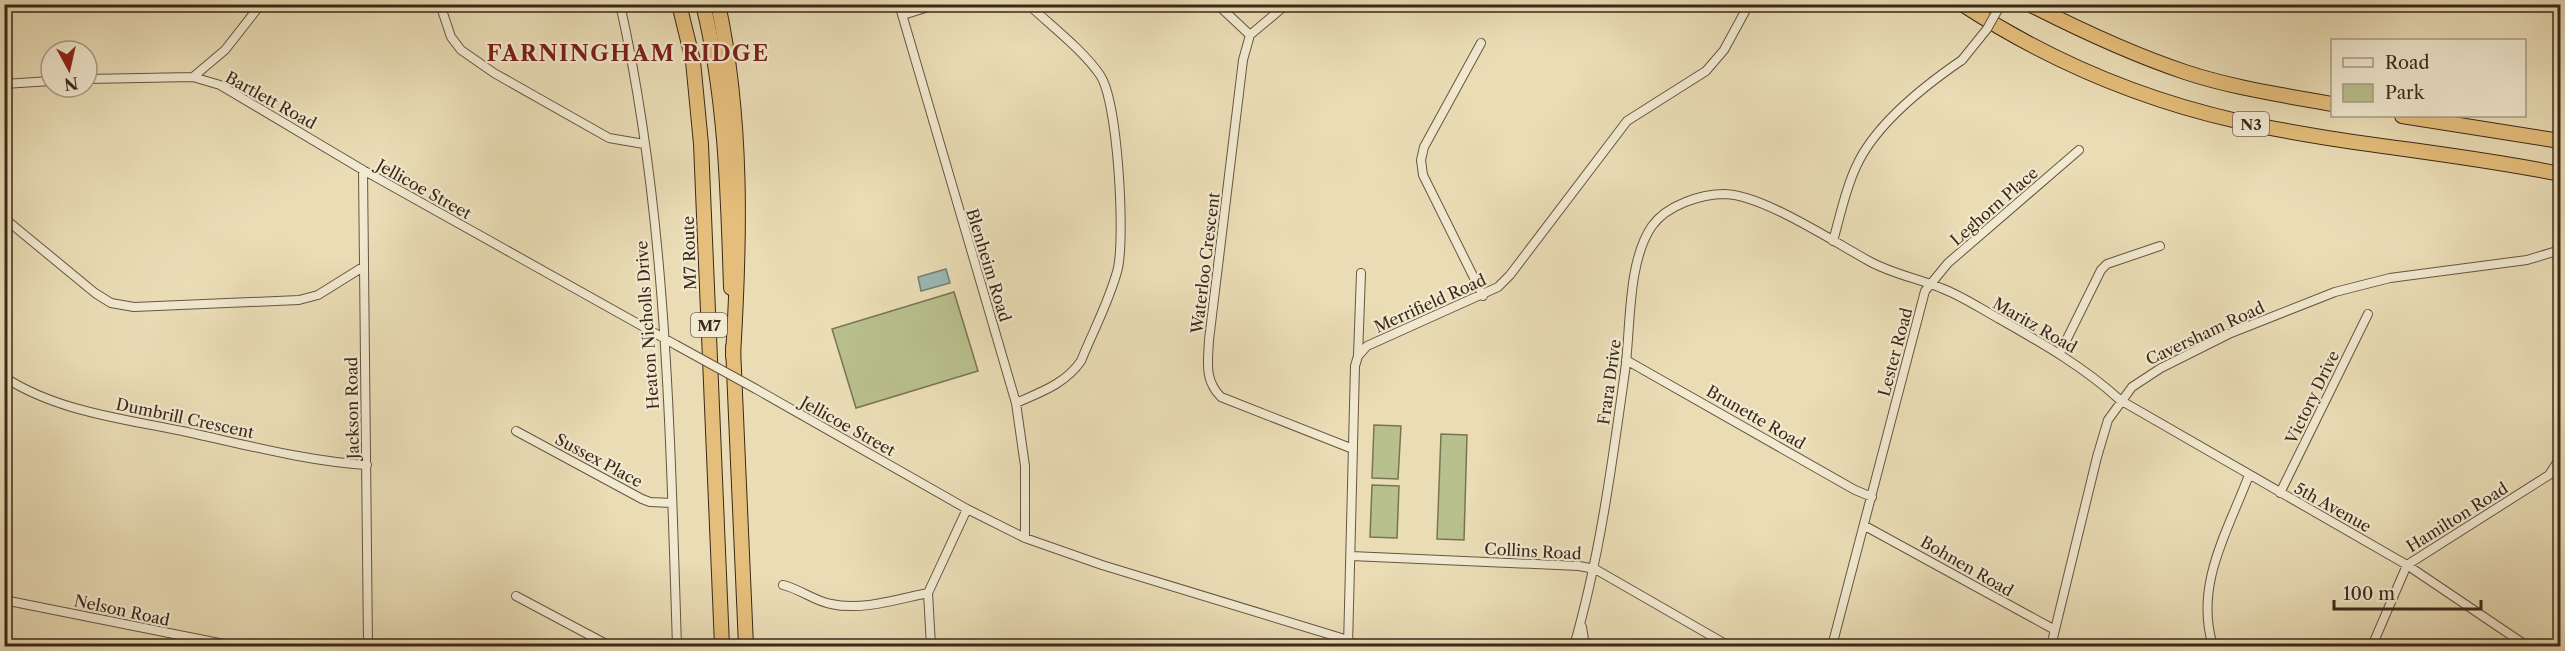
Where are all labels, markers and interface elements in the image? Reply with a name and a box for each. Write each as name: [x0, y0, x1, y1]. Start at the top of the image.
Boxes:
north arrow: [39, 39, 99, 99]
legend: [2331, 39, 2526, 117]
district label: FARNINGHAM RIDGE: [486, 40, 770, 67]
text: Road: [2385, 52, 2430, 74]
street label: Bartlett Road: [222, 67, 320, 133]
text: N: [63, 73, 79, 95]
text: Park: [2385, 82, 2426, 104]
road number: N3: [2233, 112, 2269, 136]
street label: Jellicoe Street: [370, 153, 475, 224]
street label: Leghorn Place: [1946, 162, 2042, 250]
street label: Waterloo Crescent: [1186, 191, 1224, 336]
street label: Blenheim Road: [962, 206, 1016, 324]
street label: M7 Route: [678, 216, 700, 290]
street label: Heaton Nicholls Drive: [631, 240, 663, 410]
street label: Merrifield Road: [1371, 269, 1489, 337]
street label: Maritz Road: [1989, 293, 2081, 357]
street label: Caversham Road: [2143, 297, 2268, 369]
street label: Lester Road: [1874, 305, 1917, 399]
road number: M7: [691, 313, 727, 337]
street label: Frara Drive: [1593, 338, 1625, 426]
street label: Victory Drive: [2280, 347, 2343, 448]
street label: Jackson Road: [341, 357, 363, 462]
street label: Brunette Road: [1703, 381, 1809, 453]
street label: Jellicoe Street: [794, 390, 899, 461]
street label: Dumbrill Crescent: [114, 394, 256, 442]
street label: Sussex Place: [552, 429, 646, 491]
street label: 5th Avenue: [2291, 478, 2375, 536]
street label: Hamilton Road: [2403, 478, 2512, 556]
street label: Bohnen Road: [1917, 531, 2017, 601]
street label: Collins Road: [1484, 538, 1582, 564]
scale bar: [2334, 573, 2481, 611]
text: 100 m: [2343, 583, 2395, 605]
street label: Nelson Road: [72, 590, 172, 630]

